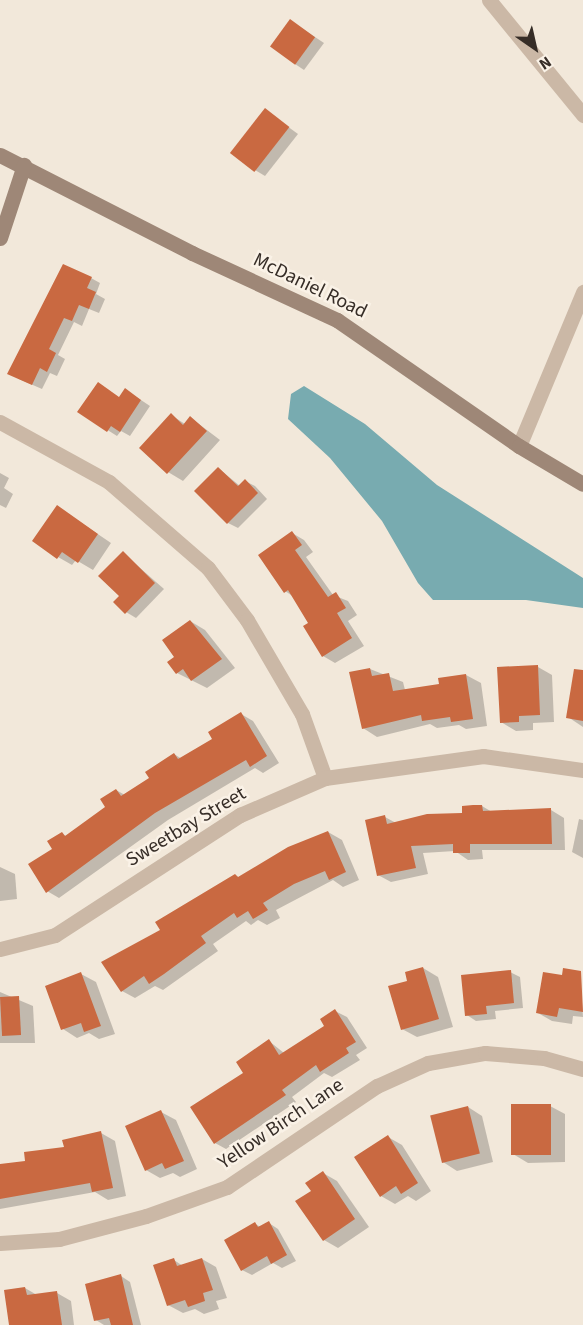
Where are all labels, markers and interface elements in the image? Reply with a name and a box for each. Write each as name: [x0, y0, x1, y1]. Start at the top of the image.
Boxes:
north arrow: [505, 18, 565, 78]
text: N: [535, 51, 556, 75]
street label: McDaniel Road: [249, 248, 371, 324]
street label: Sweetbay Street: [122, 782, 250, 872]
street label: Yellow Birch Lane: [214, 1073, 348, 1175]

